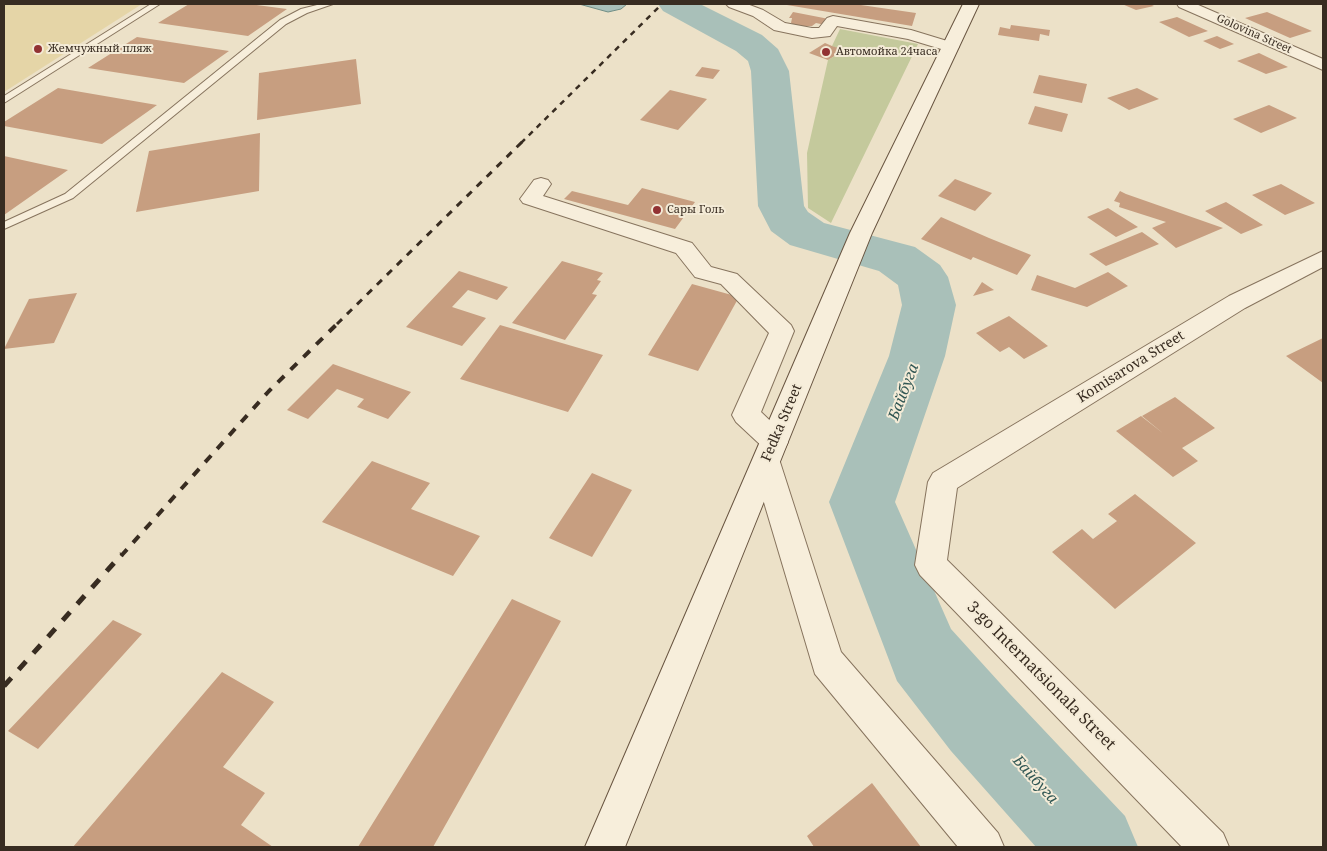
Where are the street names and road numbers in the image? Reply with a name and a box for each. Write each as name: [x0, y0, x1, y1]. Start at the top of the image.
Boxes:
street label: Golovina Street: [1214, 12, 1294, 56]
street label: Komisarova Street: [1074, 327, 1188, 407]
street label: Fedka Street: [758, 382, 806, 464]
street label: 3-go Internatsionala Street: [963, 598, 1119, 754]

